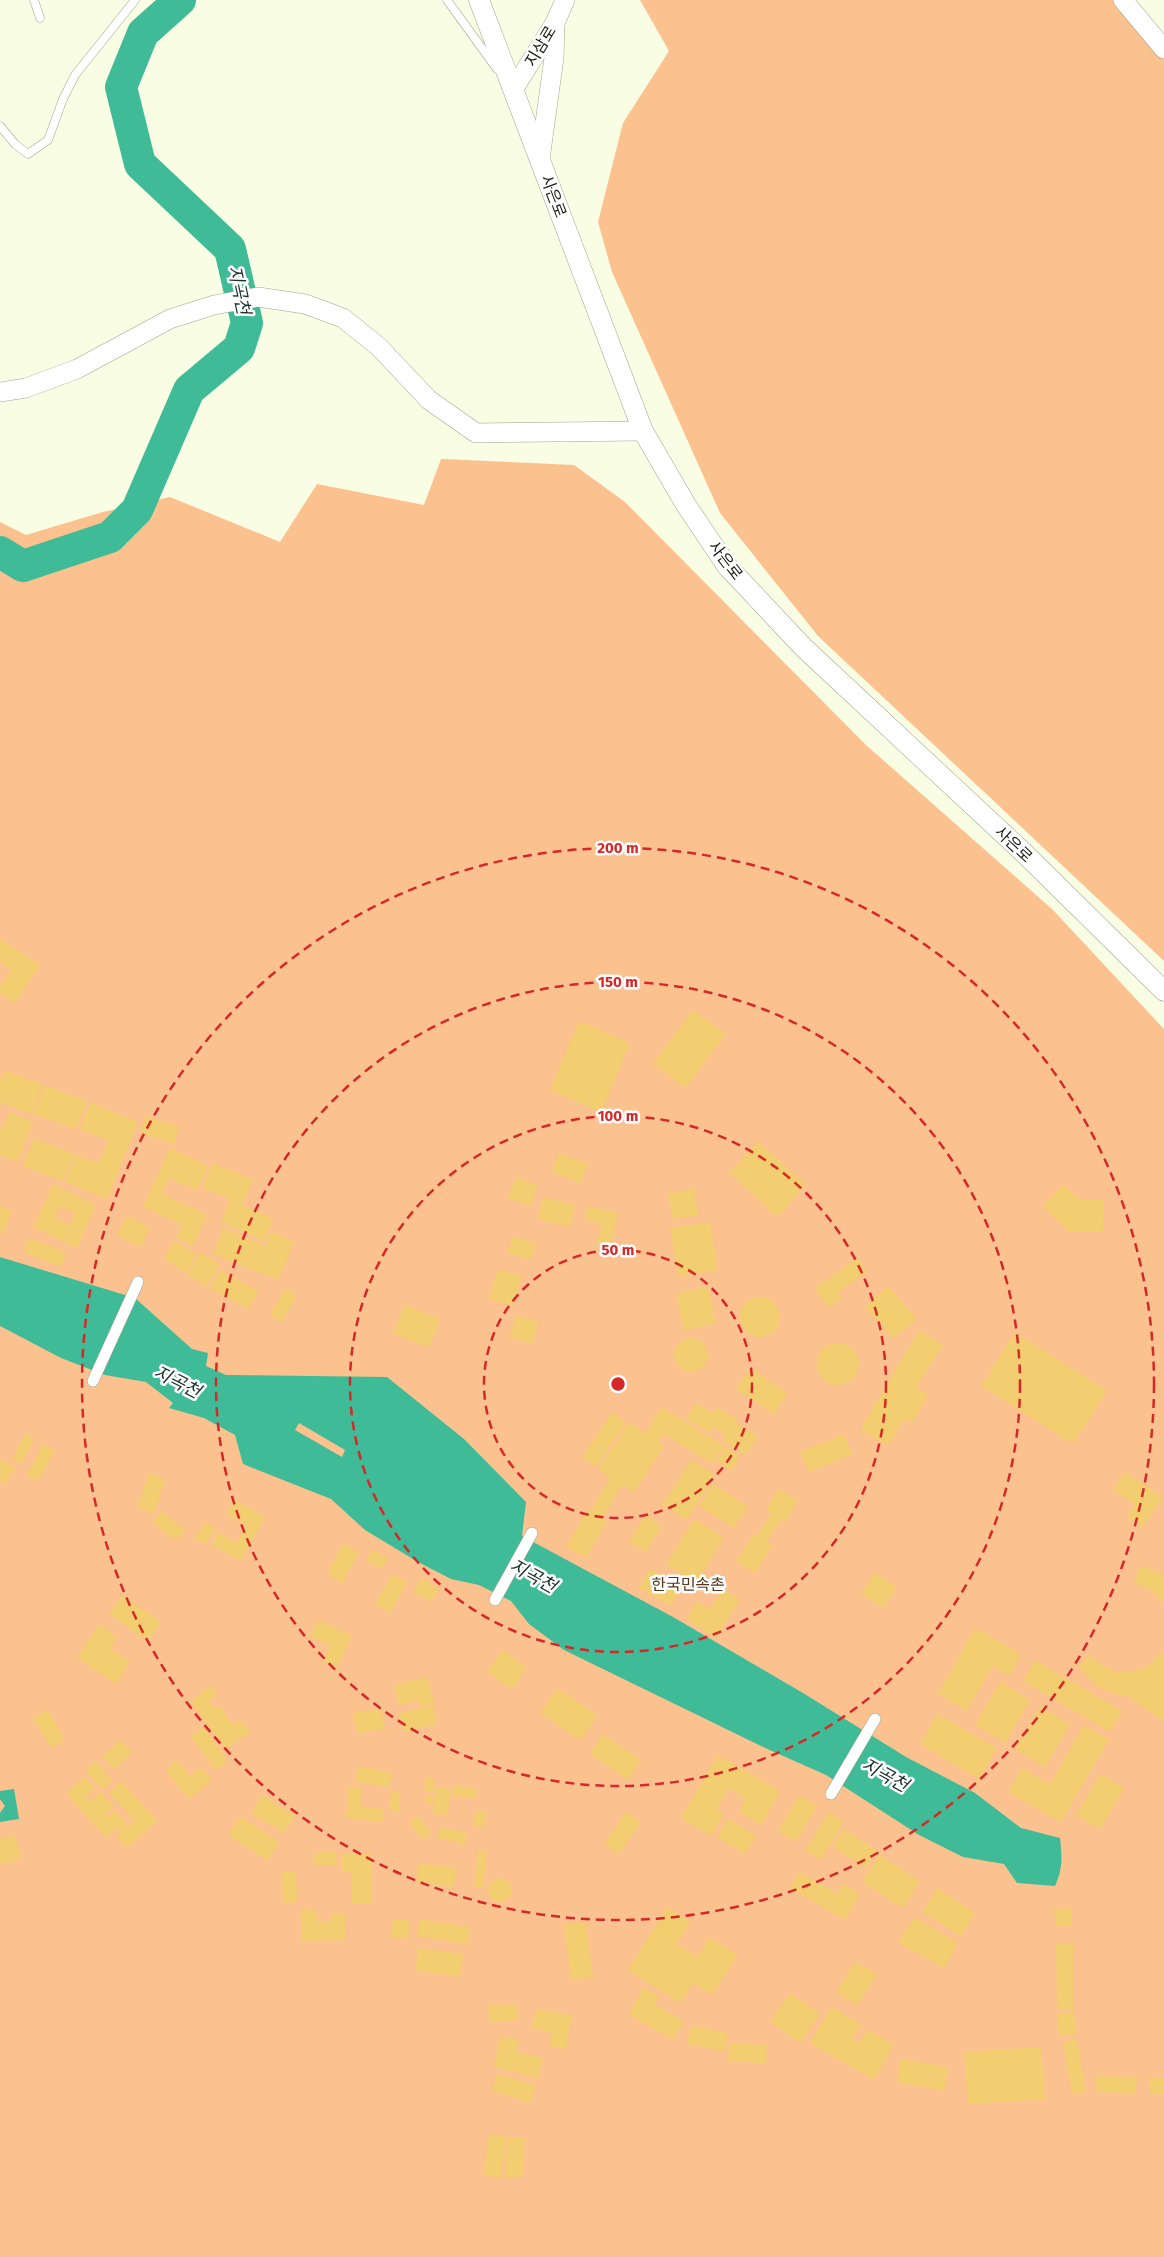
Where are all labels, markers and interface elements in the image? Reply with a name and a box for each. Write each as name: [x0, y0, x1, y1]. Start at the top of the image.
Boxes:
street label: 지삼로: [521, 22, 560, 70]
street label: 사은로: [537, 172, 570, 220]
water label: 지곡천: [223, 263, 255, 319]
street label: 사은로: [705, 537, 747, 584]
street label: 사은로: [991, 822, 1036, 867]
text: 200 m: [597, 839, 639, 857]
text: 150 m: [598, 973, 638, 991]
text: 100 m: [598, 1107, 638, 1125]
text: 50 m: [601, 1241, 635, 1259]
water label: 지곡천: [150, 1361, 206, 1404]
centre of rings: [609, 1375, 627, 1393]
water label: 지곡천: [506, 1554, 562, 1599]
park label: 한국민속촌: [651, 1575, 725, 1594]
water label: 지곡천: [858, 1753, 914, 1798]

